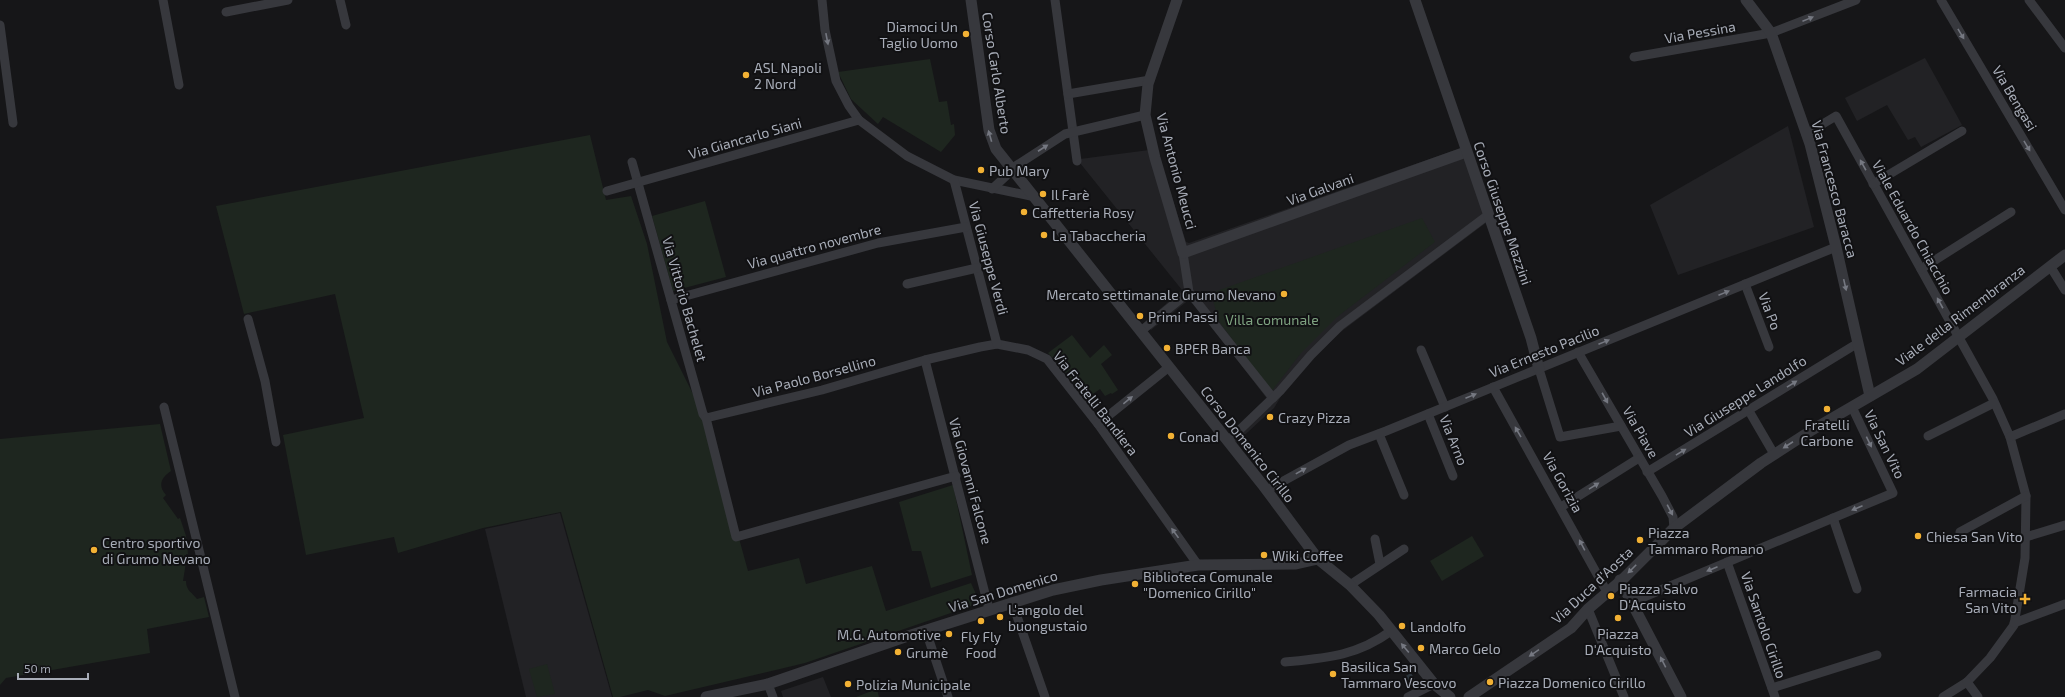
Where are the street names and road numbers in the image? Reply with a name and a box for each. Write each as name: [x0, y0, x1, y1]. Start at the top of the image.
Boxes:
street label: Corso Carlo Alberto: [979, 11, 1015, 135]
street label: Via Pessina: [1663, 17, 1737, 47]
street label: Via Bengasi: [1989, 62, 2041, 134]
street label: Via Antonio Meucci: [1153, 111, 1201, 231]
street label: Via Giancarlo Siani: [686, 114, 804, 162]
street label: Via Francesco Baracca: [1808, 118, 1862, 260]
street label: Corso Giuseppe Mazzini: [1470, 139, 1536, 287]
street label: Viale Eduardo Chiacchio: [1869, 157, 1957, 297]
street label: Via Galvani: [1284, 169, 1356, 209]
street label: Via Giuseppe Verdi: [966, 199, 1012, 317]
street label: Via quattro novembre: [745, 220, 883, 272]
street label: Via Vittorio Bachelet: [659, 235, 711, 363]
street label: Viale della Rimembranza: [1892, 261, 2028, 369]
street label: Via Po: [1755, 290, 1785, 332]
street label: Via Ernesto Pacilio: [1486, 321, 1602, 381]
street label: Via Fratelli Bandiera: [1050, 347, 1142, 459]
street label: Via Paolo Borsellino: [751, 351, 877, 401]
street label: Via Giuseppe Landolfo: [1681, 351, 1809, 441]
street label: Corso Domenico Cirillo: [1197, 382, 1299, 506]
street label: Via Piave: [1619, 403, 1663, 461]
street label: Via San Vito: [1861, 407, 1909, 481]
street label: Via Arno: [1436, 412, 1472, 468]
street label: Via Giovanni Falcone: [946, 416, 996, 546]
street label: Via Gorizia: [1539, 449, 1587, 515]
street label: Via Duca d'Aosta: [1548, 543, 1636, 627]
street label: Via San Domenico: [947, 566, 1060, 616]
street label: Via Santolo Cirillo: [1738, 569, 1790, 681]

